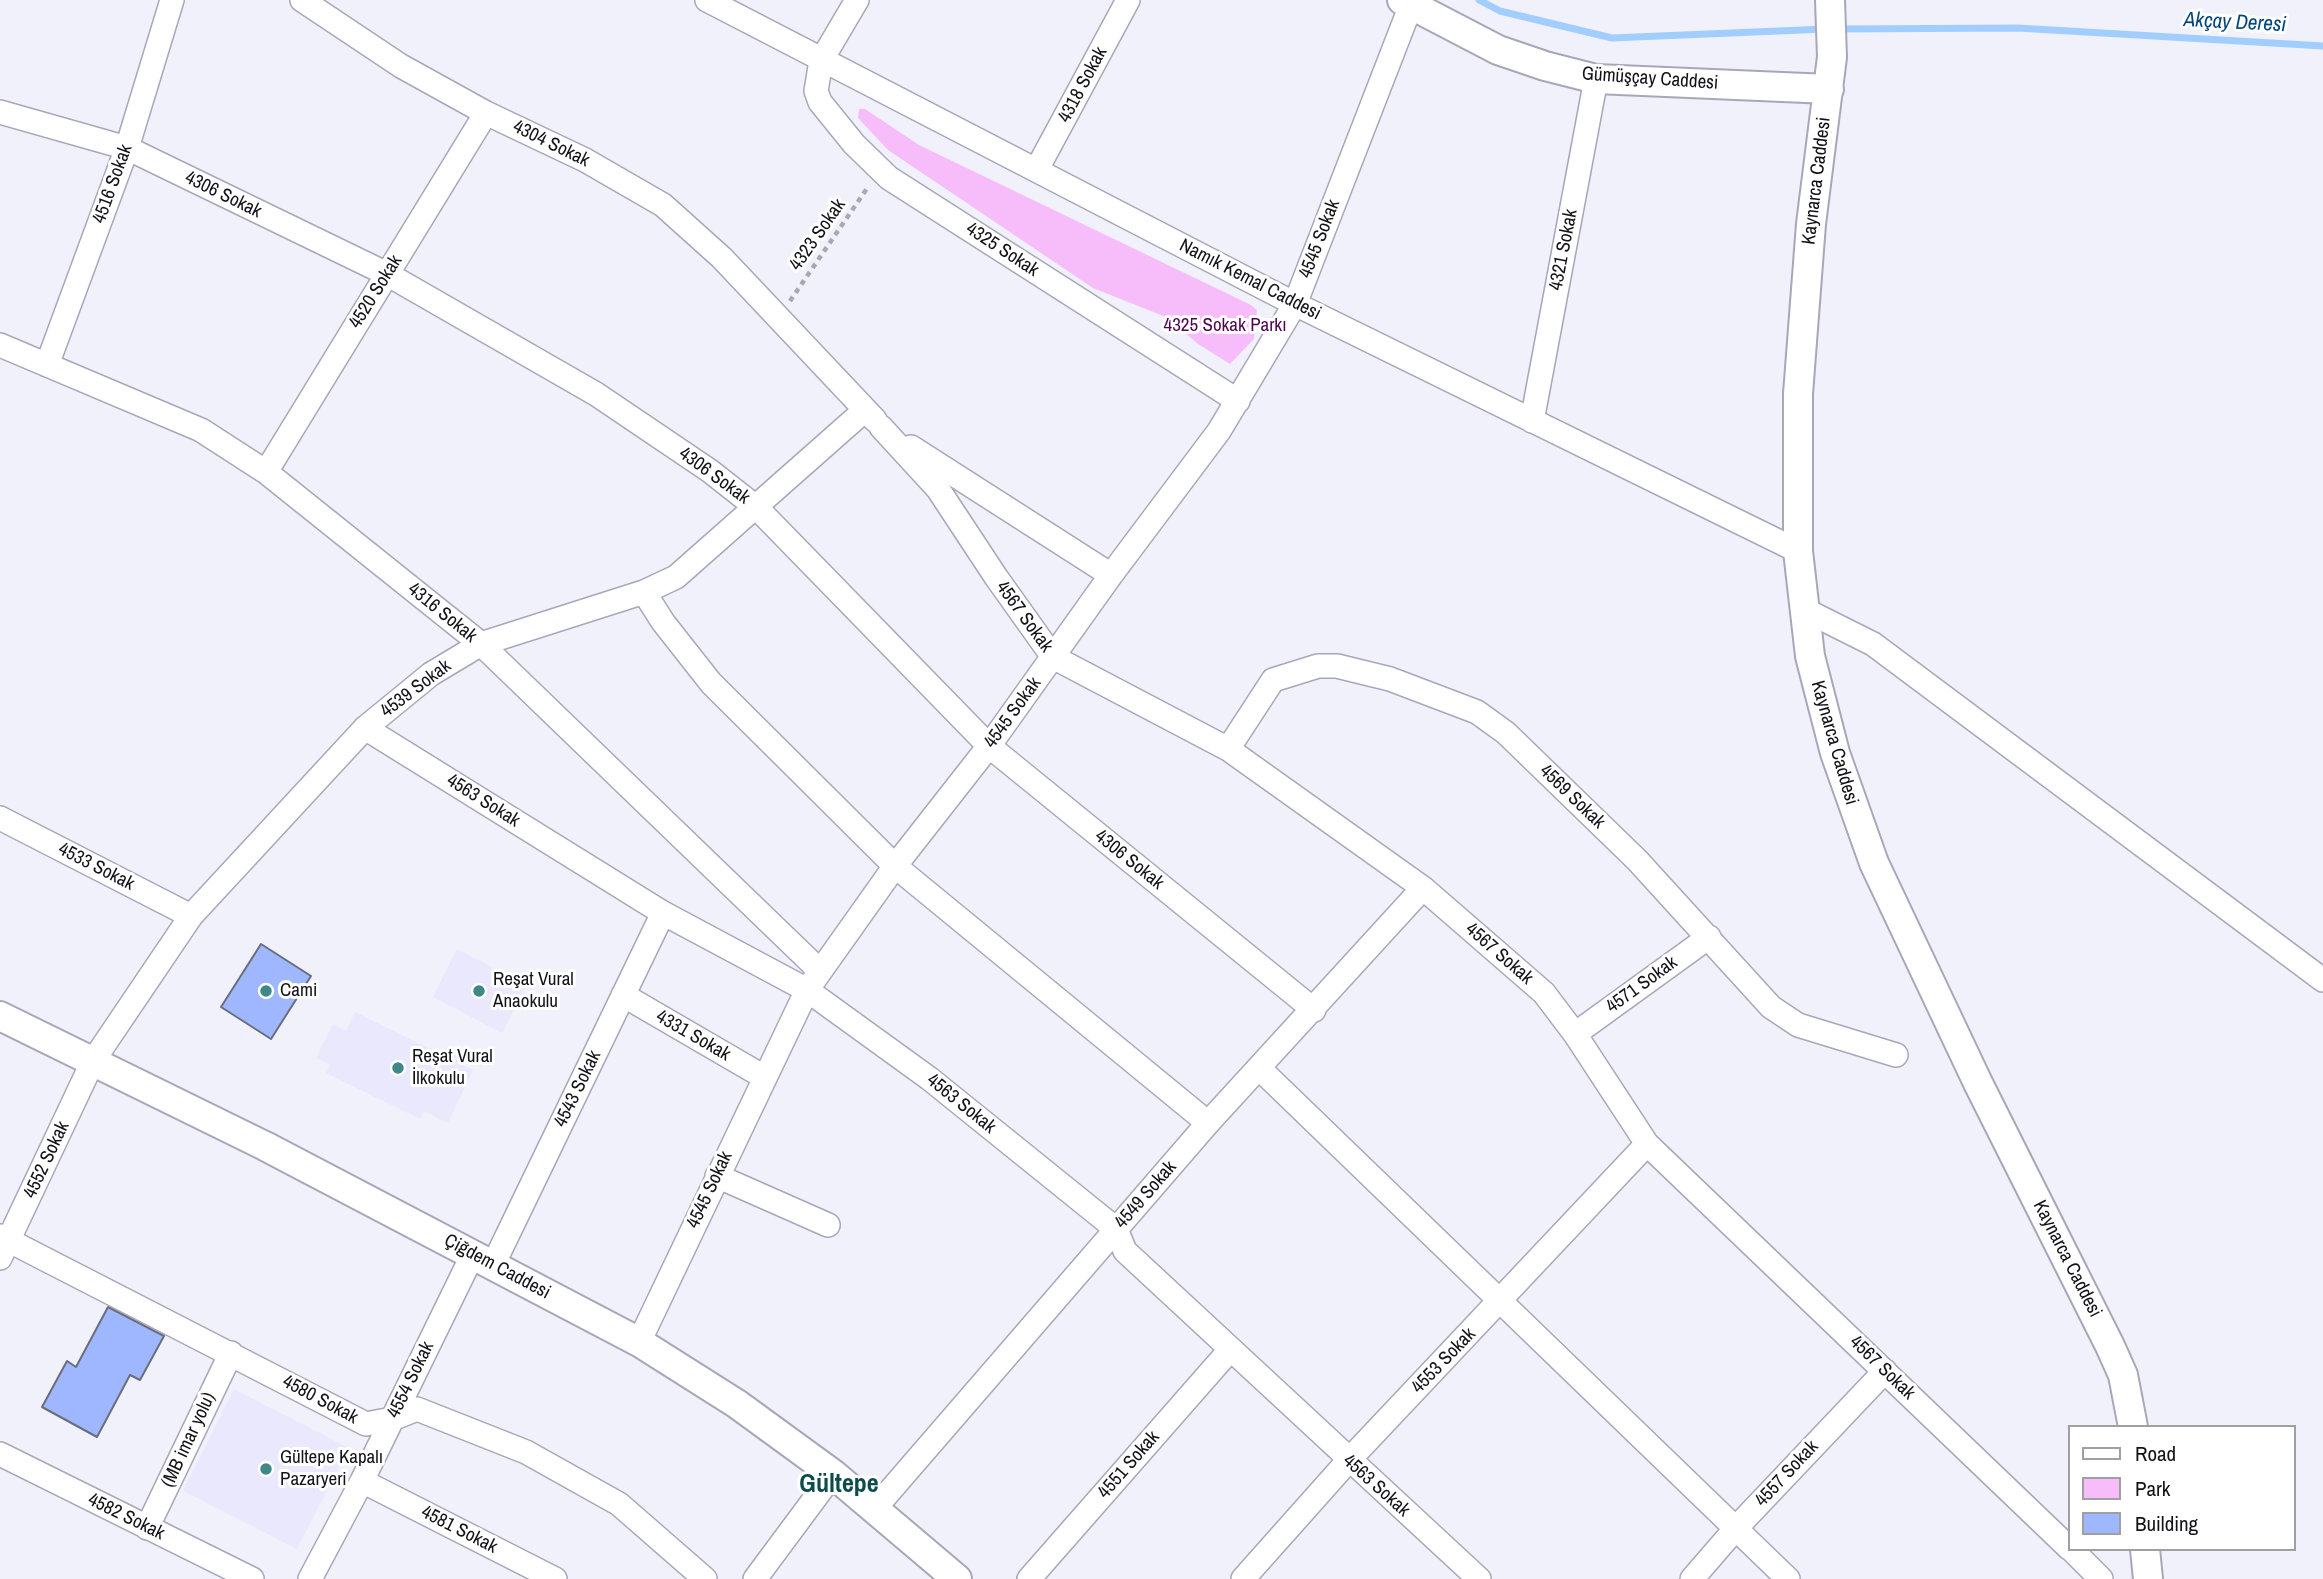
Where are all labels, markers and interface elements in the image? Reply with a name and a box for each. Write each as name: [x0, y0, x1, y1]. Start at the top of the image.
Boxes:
water label: Akçay Deresi: [2183, 8, 2287, 38]
street label: 4318 Sokak: [1054, 43, 1112, 127]
street label: Gümüşçay Caddesi: [1581, 63, 1719, 95]
street label: 4304 Sokak: [509, 116, 593, 172]
street label: Kaynarca Caddesi: [1798, 116, 1836, 246]
street label: 4516 Sokak: [88, 141, 138, 227]
street label: 4306 Sokak: [181, 167, 265, 223]
street label: 4323 Sokak: [785, 195, 851, 275]
street label: 4545 Sokak: [1295, 197, 1345, 281]
street label: 4321 Sokak: [1545, 207, 1583, 293]
street label: 4325 Sokak: [961, 218, 1043, 282]
street label: Namık Kemal Caddesi: [1175, 234, 1325, 326]
street label: 4520 Sokak: [345, 251, 407, 333]
park label: 4325 Sokak Parkı: [1164, 315, 1286, 337]
street label: 4306 Sokak: [674, 443, 754, 509]
street label: 4567 Sokak: [991, 577, 1057, 657]
street label: 4316 Sokak: [403, 578, 481, 648]
street label: 4539 Sokak: [376, 655, 456, 723]
street label: 4545 Sokak: [980, 673, 1046, 753]
street label: Kaynarca Caddesi: [1805, 678, 1863, 808]
street label: 4569 Sokak: [1534, 760, 1610, 834]
street label: 4563 Sokak: [442, 770, 524, 832]
street label: 4306 Sokak: [1090, 825, 1168, 895]
street label: 4533 Sokak: [54, 838, 138, 896]
street label: 4567 Sokak: [1460, 918, 1538, 990]
street label: 4571 Sokak: [1602, 952, 1682, 1018]
place label: Reşat Vural Anaokulu: [493, 969, 574, 1013]
place label: Cami: [280, 980, 317, 1002]
marker: Cami: [258, 983, 274, 999]
marker: Reşat Vural Anaokulu: [471, 983, 487, 999]
street label: 4331 Sokak: [652, 1006, 734, 1066]
place label: Reşat Vural İlkokulu: [412, 1046, 493, 1090]
street label: 4543 Sokak: [550, 1047, 606, 1131]
marker: Reşat Vural İlkokulu: [390, 1060, 406, 1076]
street label: 4563 Sokak: [922, 1069, 1000, 1139]
street label: 4552 Sokak: [19, 1118, 75, 1202]
street label: 4545 Sokak: [682, 1148, 738, 1232]
street label: 4549 Sokak: [1110, 1156, 1182, 1234]
street label: Kaynarca Caddesi: [2028, 1197, 2106, 1321]
street label: Çiğdem Caddesi: [440, 1229, 554, 1305]
street label: 4553 Sokak: [1407, 1323, 1481, 1399]
street label: 4567 Sokak: [1844, 1331, 1920, 1405]
street label: 4554 Sokak: [383, 1338, 439, 1422]
street label: 4580 Sokak: [278, 1371, 362, 1429]
street label: (MB imar yolu): [157, 1389, 221, 1491]
legend: [2068, 1425, 2295, 1551]
street label: 4551 Sokak: [1093, 1426, 1165, 1504]
street label: 4557 Sokak: [1751, 1436, 1823, 1512]
text: Road: [2135, 1439, 2176, 1468]
place label: Gültepe Kapalı Pazaryeri: [280, 1447, 383, 1491]
street label: 4563 Sokak: [1338, 1450, 1414, 1522]
marker: Gültepe Kapalı Pazaryeri: [258, 1461, 274, 1477]
district label: Gültepe: [799, 1469, 879, 1501]
text: Park: [2135, 1474, 2170, 1503]
street label: 4582 Sokak: [84, 1489, 168, 1545]
street label: 4581 Sokak: [417, 1501, 501, 1559]
text: Building: [2135, 1509, 2198, 1538]

